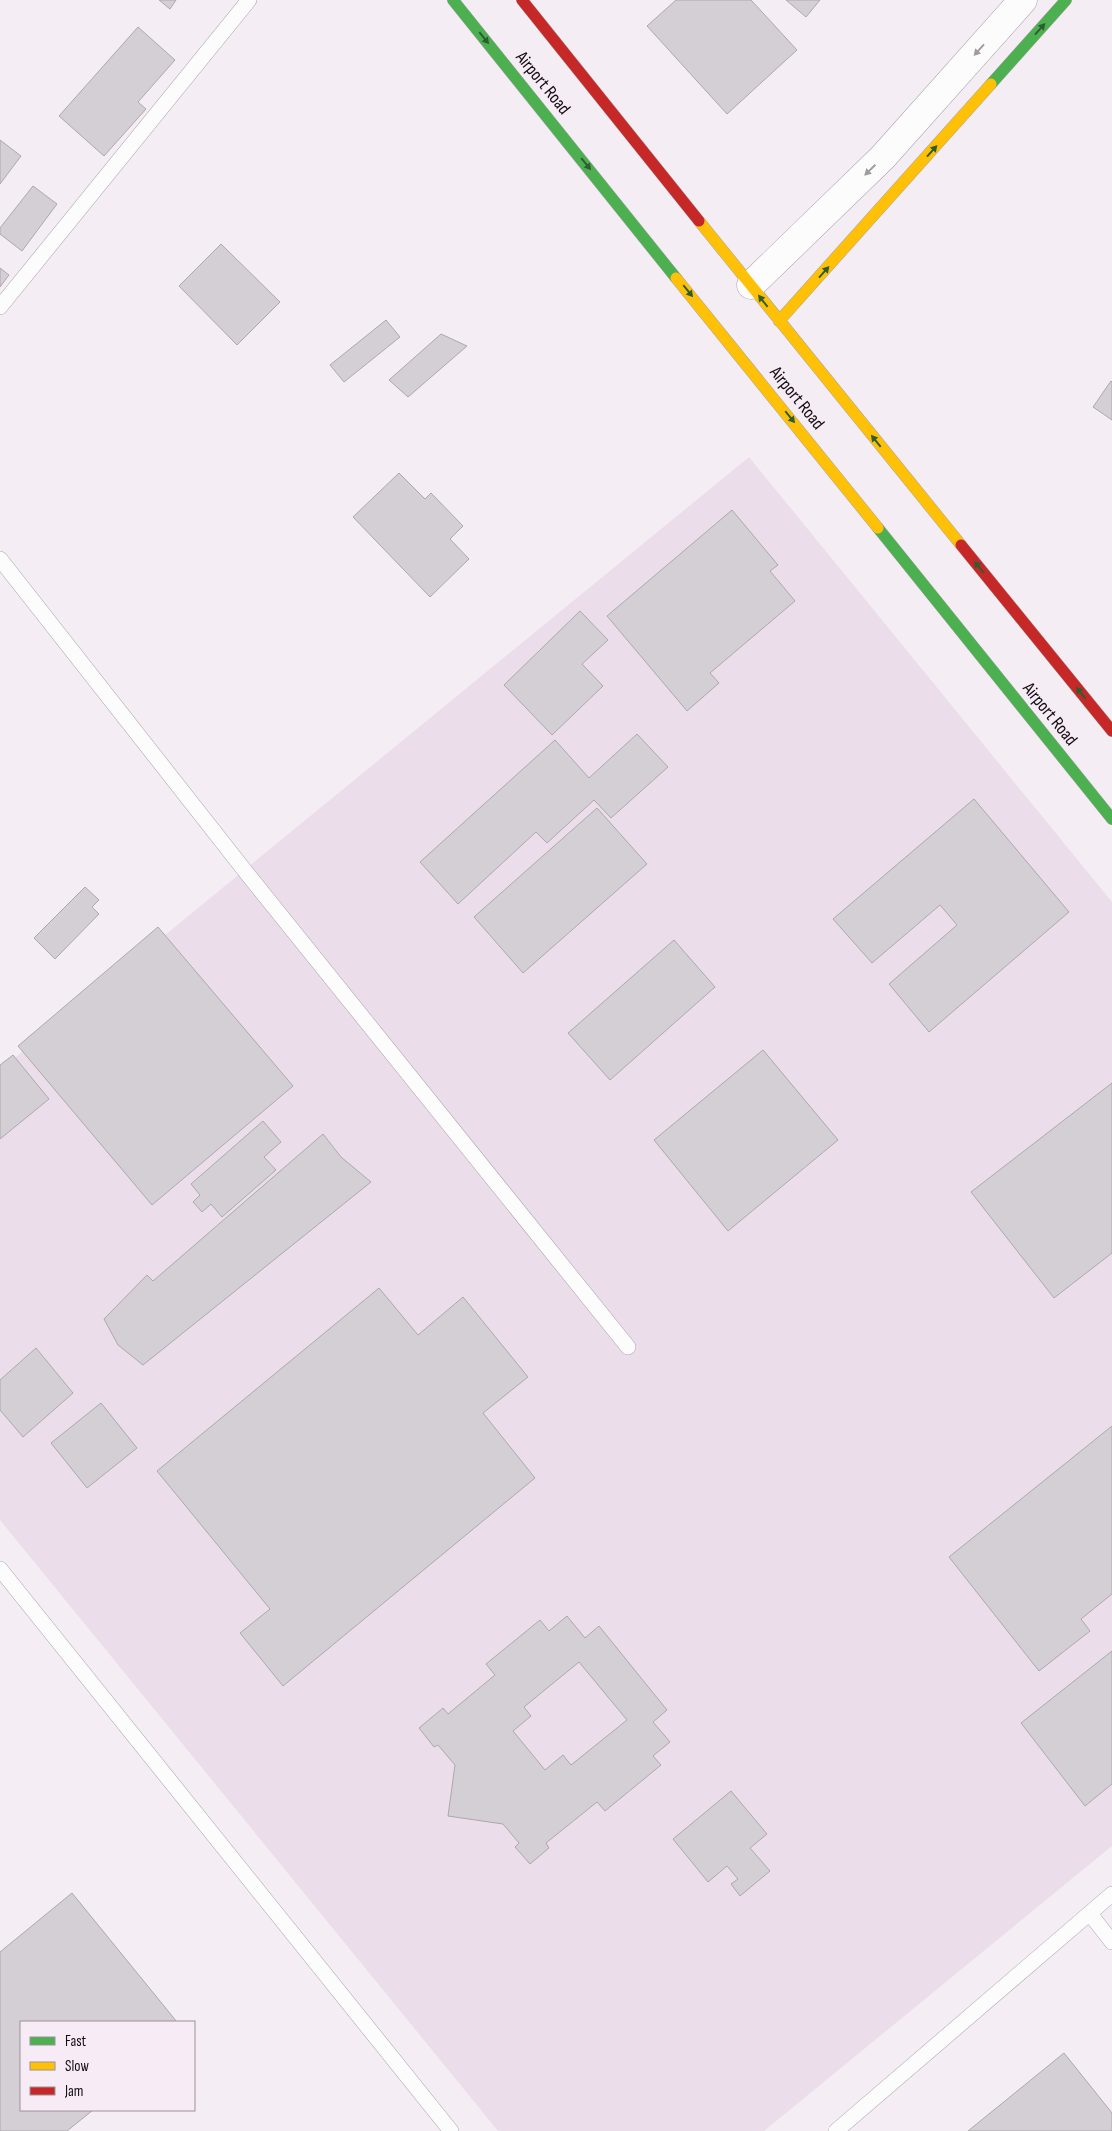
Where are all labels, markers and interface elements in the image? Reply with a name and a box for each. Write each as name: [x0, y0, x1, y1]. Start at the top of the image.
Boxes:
one-way arrow: [1034, 24, 1046, 36]
one-way arrow: [478, 31, 489, 44]
one-way arrow: [973, 43, 985, 55]
street label: Airport Road: [511, 47, 575, 119]
one-way arrow: [926, 145, 938, 157]
one-way arrow: [581, 157, 592, 170]
one-way arrow: [864, 164, 876, 176]
one-way arrow: [818, 265, 829, 278]
one-way arrow: [683, 284, 694, 297]
one-way arrow: [758, 295, 769, 308]
street label: Airport Road: [765, 362, 829, 434]
one-way arrow: [785, 410, 795, 424]
one-way arrow: [871, 434, 882, 447]
one-way arrow: [973, 561, 984, 574]
street label: Airport Road: [1018, 678, 1082, 750]
one-way arrow: [1076, 687, 1087, 700]
legend: [20, 2021, 195, 2111]
text: Fast: [65, 2032, 87, 2051]
text: Slow: [65, 2057, 89, 2076]
text: Jam: [64, 2082, 83, 2101]

